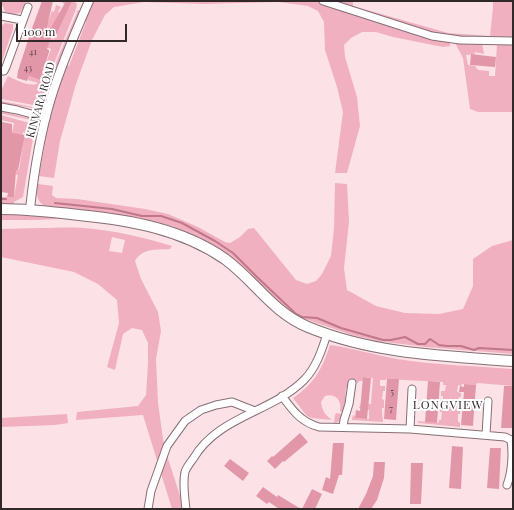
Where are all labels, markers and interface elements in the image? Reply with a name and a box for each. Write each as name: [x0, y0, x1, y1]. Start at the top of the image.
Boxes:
scale bar: [18, 16, 129, 42]
text: 100 m: [23, 23, 55, 39]
house number: 41: [29, 47, 37, 57]
street label: KINVARA ROAD: [24, 61, 58, 139]
house number: 43: [24, 63, 32, 73]
house number: 5: [390, 387, 394, 397]
district label: LONGVIEW: [413, 398, 483, 412]
house number: 7: [389, 404, 393, 414]

